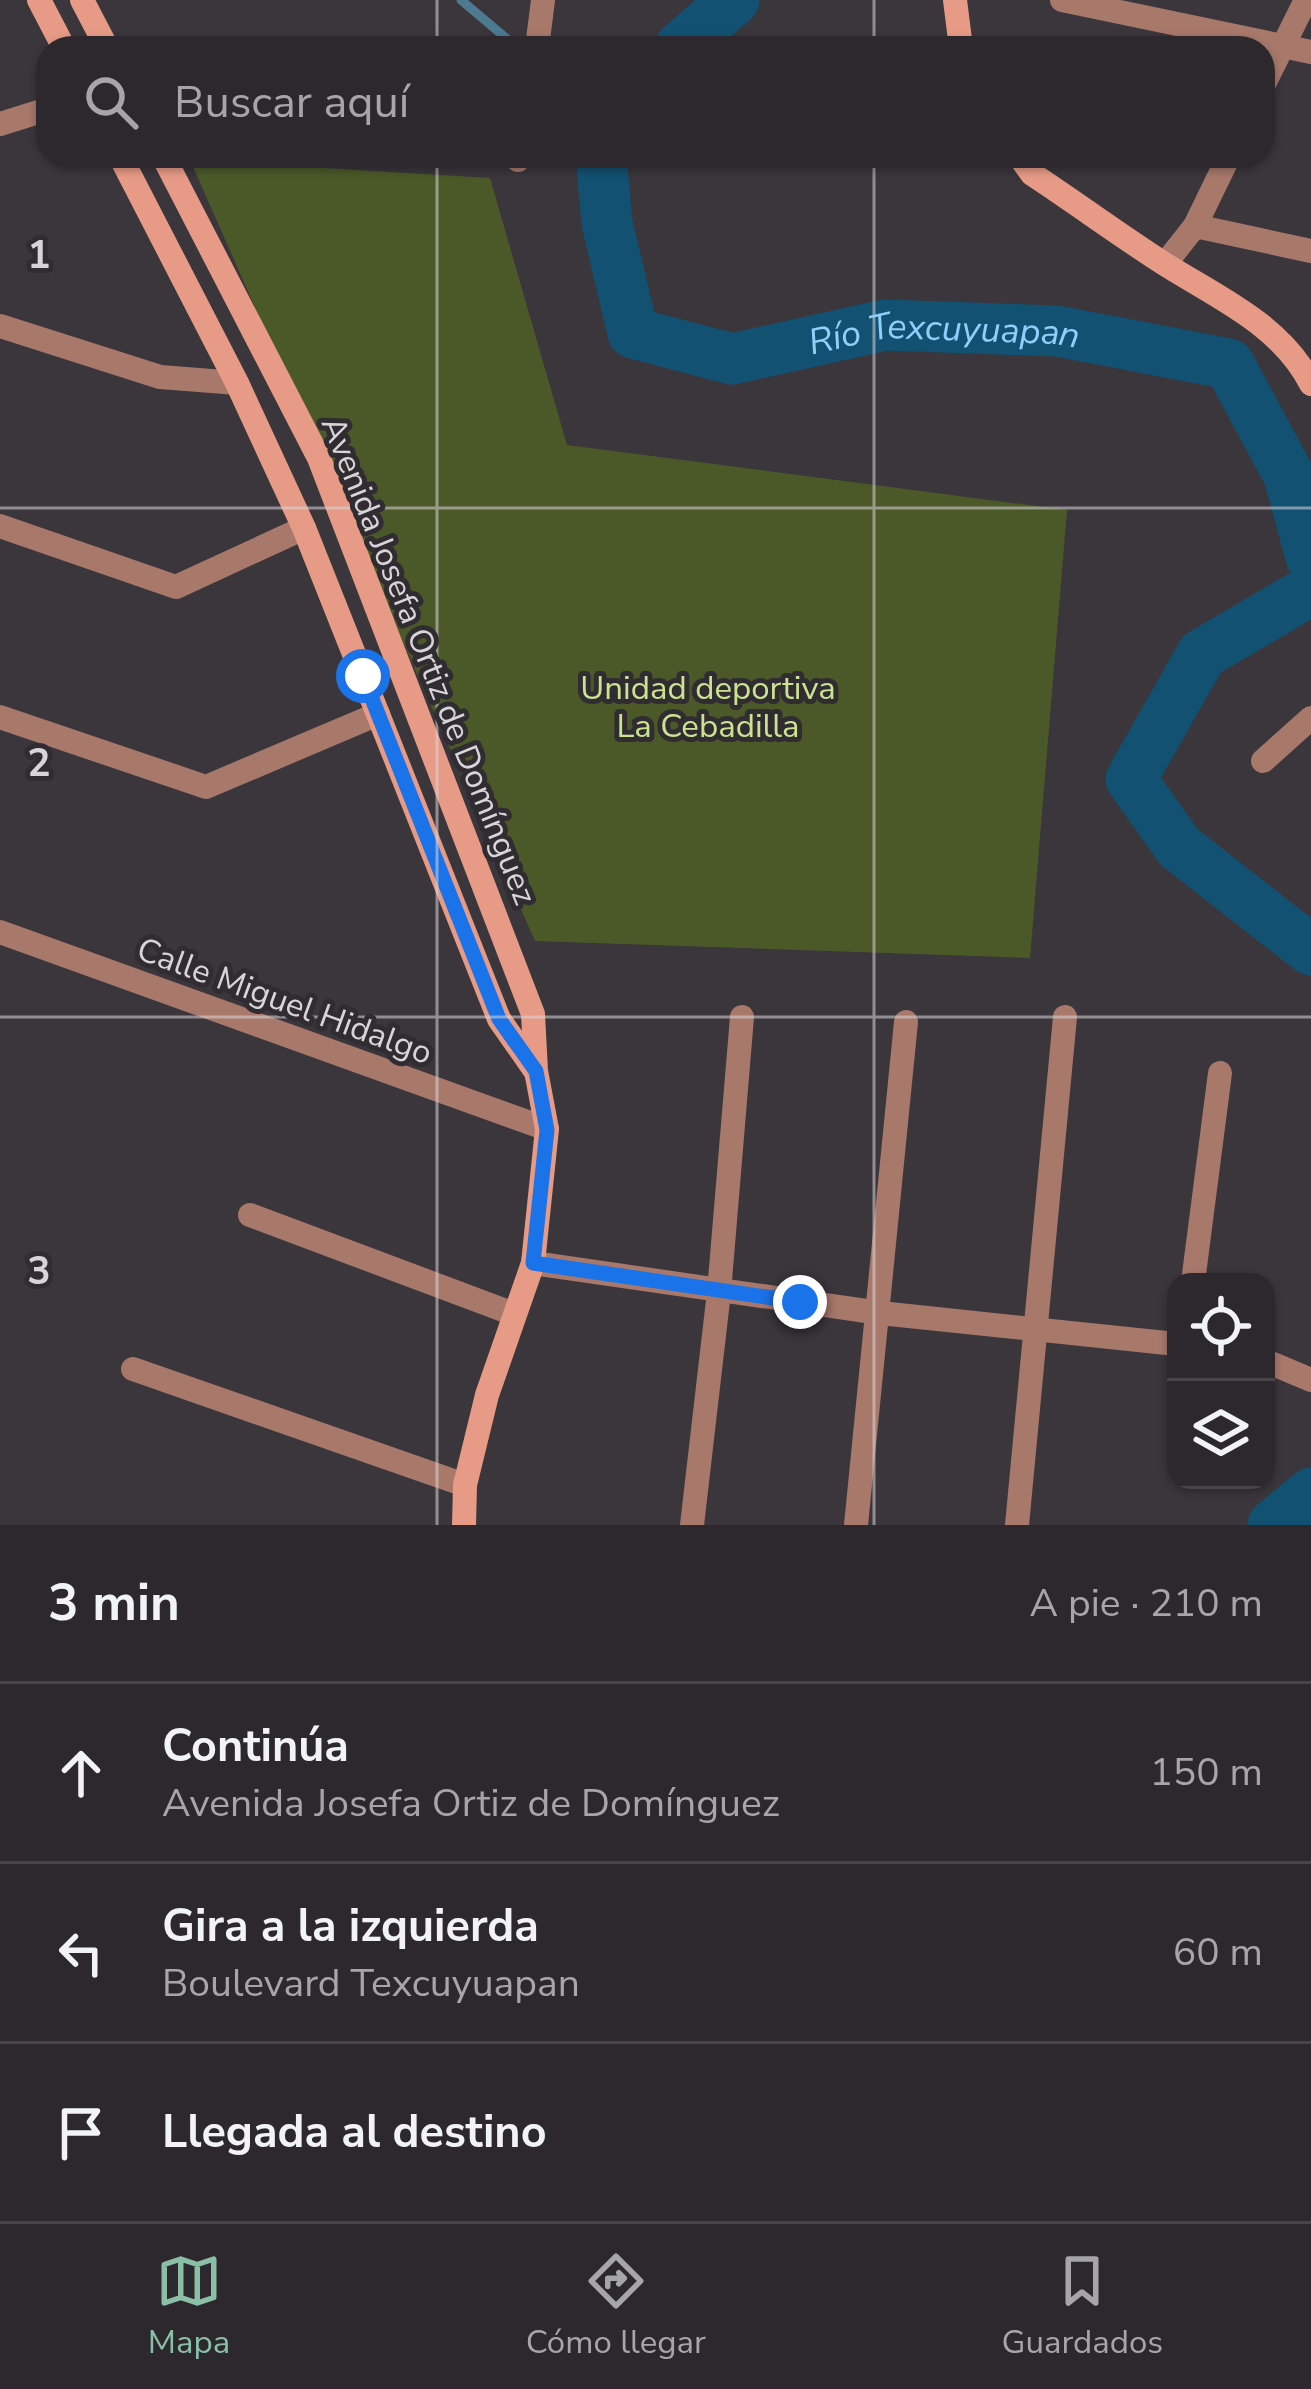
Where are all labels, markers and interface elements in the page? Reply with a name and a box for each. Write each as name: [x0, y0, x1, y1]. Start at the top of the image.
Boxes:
search box: [36, 36, 1275, 168]
icon: search: [78, 69, 144, 135]
text: Buscar aquí: [174, 72, 409, 133]
text: 1: [27, 229, 51, 282]
water label: Río Texcuyuapan: [804, 301, 1084, 367]
street label: Avenida Josefa Ortiz de Domínguez: [310, 410, 547, 911]
route start: [336, 649, 390, 703]
park label: Unidad deportiva La Cebadilla: [580, 666, 836, 749]
text: 2: [27, 737, 51, 790]
street label: Calle Miguel Hidalgo: [131, 927, 438, 1076]
text: 3: [27, 1245, 51, 1298]
map controls: [1167, 1273, 1275, 1489]
button: locate: [1167, 1273, 1275, 1381]
route end: [773, 1275, 827, 1329]
button: layers: [1167, 1381, 1275, 1489]
text: 3 min: [48, 1568, 180, 1638]
text: A pie · 210 m: [1029, 1577, 1263, 1630]
text: Continúa: [162, 1716, 349, 1777]
icon: ahead: [48, 1740, 114, 1806]
text: 150 m: [1149, 1746, 1263, 1799]
text: Avenida Josefa Ortiz de Domínguez: [162, 1777, 780, 1830]
text: Gira a la izquierda: [162, 1896, 539, 1957]
icon: left: [48, 1920, 114, 1986]
text: 60 m: [1173, 1926, 1263, 1979]
text: Boulevard Texcuyuapan: [162, 1957, 580, 2010]
icon: arrive: [48, 2100, 114, 2166]
text: Llegada al destino: [162, 2102, 547, 2163]
tab: Mapa: [148, 2248, 230, 2365]
tab: Cómo llegar: [526, 2248, 706, 2365]
tab: Guardados: [1001, 2248, 1163, 2365]

